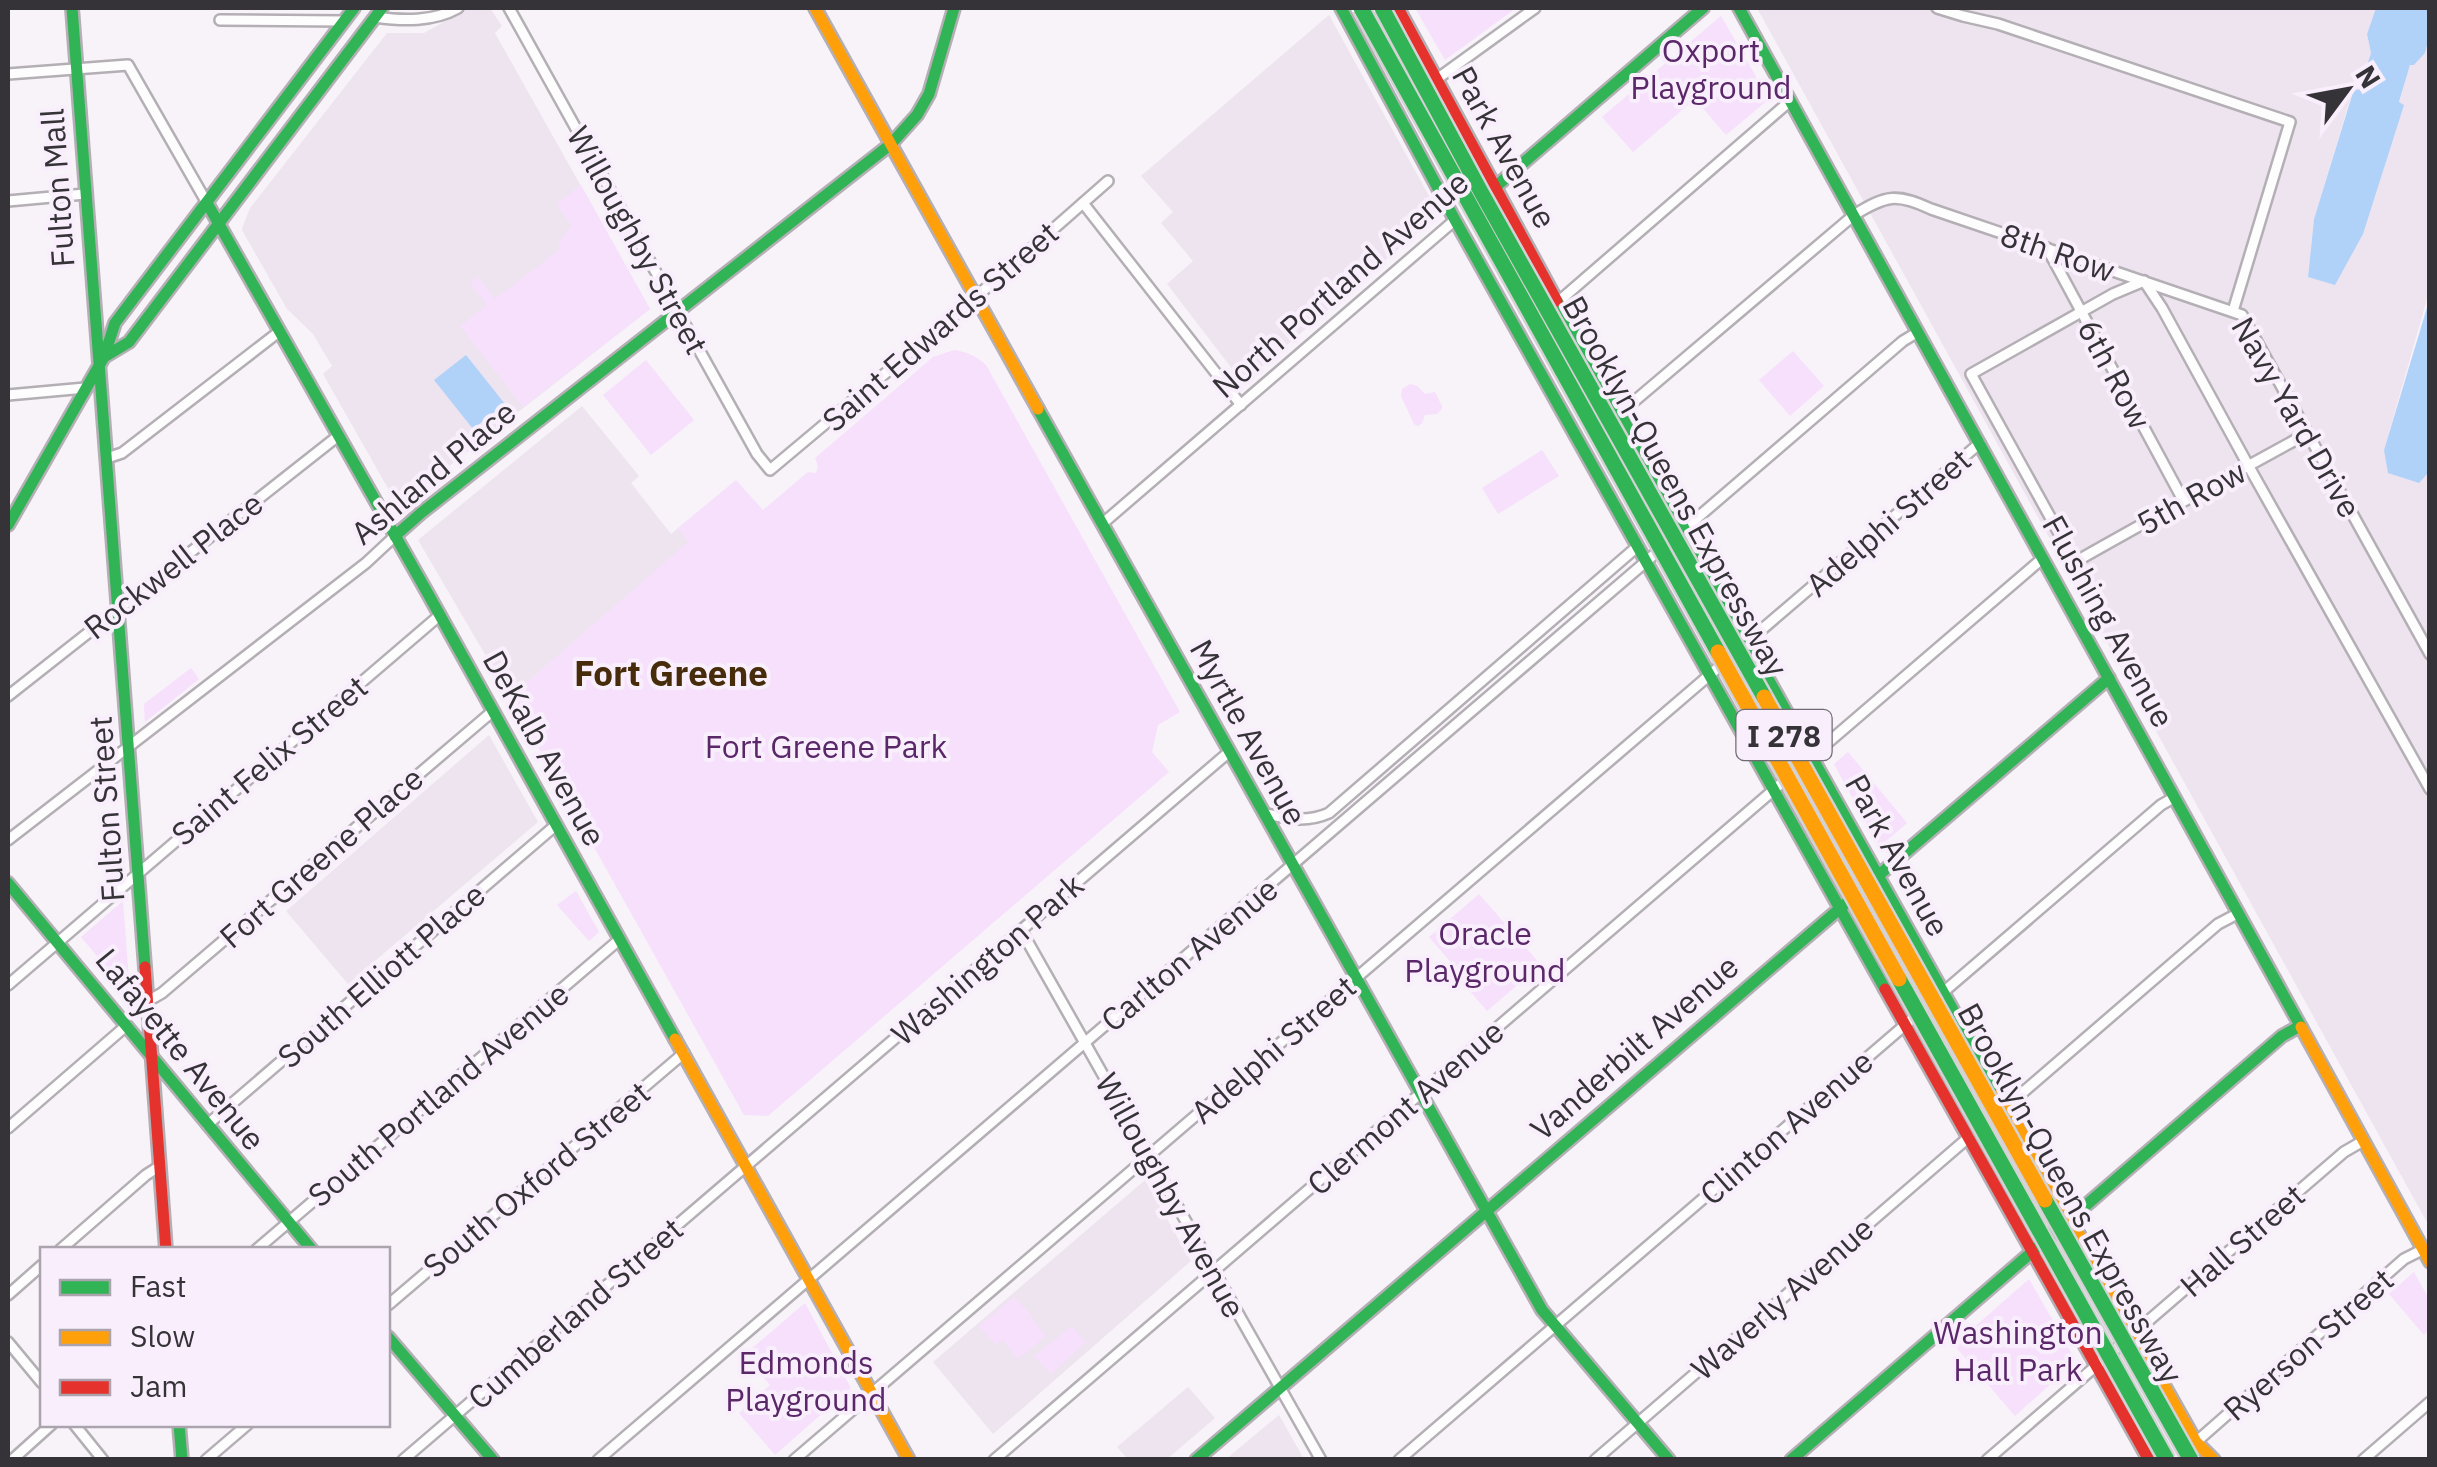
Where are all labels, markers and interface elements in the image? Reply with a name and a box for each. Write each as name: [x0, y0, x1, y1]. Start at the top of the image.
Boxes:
park label: Oxport Playground: [1630, 29, 1792, 108]
north arrow: [2297, 40, 2397, 140]
street label: Park Avenue: [1443, 58, 1567, 236]
text: N: [2348, 58, 2390, 95]
street label: Fulton Mall: [31, 107, 83, 269]
street label: Willoughby Street: [558, 118, 718, 362]
street label: North Portland Avenue: [1203, 161, 1477, 407]
street label: Saint Edwards Street: [813, 212, 1067, 440]
street label: 8th Row: [1995, 213, 2121, 291]
street label: Brooklyn-Queens Expressway: [1554, 288, 1798, 684]
street label: Navy Yard Drive: [2223, 309, 2371, 525]
street label: 6th Row: [2069, 312, 2161, 436]
street label: Ashland Place: [342, 391, 524, 553]
street label: Adelphi Street: [1797, 439, 1979, 605]
street label: 5th Row: [2129, 450, 2253, 544]
street label: Rockwell Place: [75, 482, 271, 648]
street label: Flushing Avenue: [2033, 508, 2185, 734]
street label: Myrtle Avenue: [1181, 632, 1317, 832]
street label: DeKalb Avenue: [474, 643, 616, 853]
district label: Fort Greene: [574, 650, 768, 696]
street label: Saint Felix Street: [162, 666, 376, 854]
road number: I 278: [1736, 710, 1832, 760]
street label: Fulton Street: [79, 715, 133, 903]
park label: Fort Greene Park: [705, 725, 947, 767]
street label: Fort Greene Place: [210, 757, 432, 957]
street label: Park Avenue: [1836, 766, 1960, 944]
street label: Washington Park: [882, 864, 1092, 1054]
street label: Carlton Avenue: [1092, 868, 1286, 1040]
street label: South Elliott Place: [268, 873, 494, 1077]
park label: Oracle Playground: [1404, 912, 1566, 991]
street label: Lafayette Avenue: [87, 940, 275, 1158]
street label: Vanderbilt Avenue: [1521, 945, 1747, 1149]
street label: Adelphi Street: [1182, 966, 1364, 1132]
street label: South Portland Avenue: [299, 972, 577, 1216]
street label: Brooklyn-Queens Expressway: [1949, 995, 2193, 1391]
street label: Clermont Avenue: [1298, 1010, 1512, 1204]
street label: Clinton Avenue: [1691, 1040, 1881, 1214]
street label: Willoughby Avenue: [1086, 1065, 1256, 1325]
street label: South Oxford Street: [414, 1072, 658, 1286]
street label: Hall Street: [2171, 1174, 2313, 1306]
street label: Waverly Avenue: [1682, 1207, 1882, 1389]
street label: Cumberland Street: [459, 1208, 691, 1418]
legend: [40, 1247, 390, 1427]
street label: Ryerson Street: [2214, 1258, 2402, 1430]
text: Fast: [130, 1266, 187, 1305]
park label: Washington Hall Park: [1933, 1311, 2103, 1390]
text: Slow: [130, 1316, 195, 1355]
park label: Edmonds Playground: [725, 1341, 887, 1420]
text: Jam: [130, 1366, 188, 1405]

